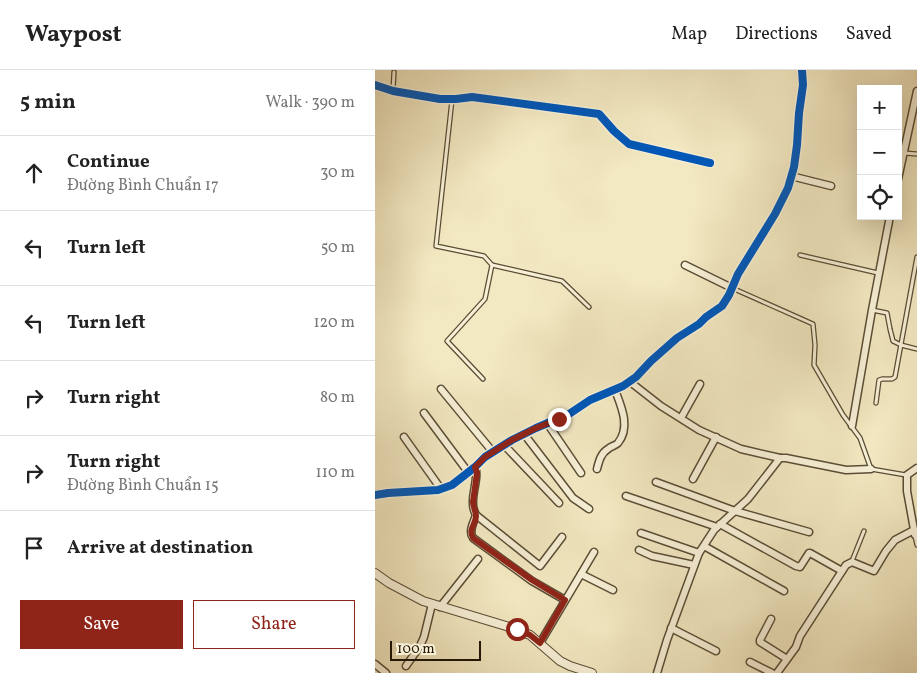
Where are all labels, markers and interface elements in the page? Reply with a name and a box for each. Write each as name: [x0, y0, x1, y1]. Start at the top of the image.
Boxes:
text: Waypost: [25, 18, 122, 52]
text: Map: [671, 22, 707, 47]
text: Directions: [735, 22, 818, 47]
text: Saved: [846, 22, 892, 47]
map controls: [857, 85, 902, 220]
button: +: [857, 85, 902, 130]
text: 5 min: [20, 88, 76, 117]
text: Walk · 390 m: [266, 92, 355, 114]
button: −: [857, 130, 902, 175]
text: Continue: [67, 149, 150, 175]
icon: ahead: [20, 159, 48, 187]
text: 30 m: [320, 162, 355, 184]
text: Đường Bình Chuẩn 17: [67, 175, 219, 197]
button: locate: [857, 175, 902, 220]
icon: left: [20, 234, 48, 262]
text: Turn left: [67, 235, 146, 261]
text: 50 m: [321, 237, 355, 259]
icon: left: [20, 309, 48, 337]
text: Turn left: [67, 310, 146, 336]
text: 120 m: [313, 312, 355, 334]
icon: right: [20, 384, 48, 412]
text: Turn right: [67, 385, 160, 411]
text: 80 m: [320, 387, 355, 409]
route end: [548, 408, 571, 431]
text: Turn right: [67, 449, 160, 475]
icon: right: [20, 459, 48, 487]
text: 110 m: [316, 462, 355, 484]
text: Đường Bình Chuẩn 15: [67, 475, 219, 497]
icon: arrive: [20, 534, 48, 562]
text: Arrive at destination: [67, 535, 253, 561]
button: Save: [20, 600, 183, 649]
button: Share: [193, 600, 355, 649]
route start: [506, 618, 529, 641]
scale bar: [390, 638, 481, 661]
text: 100 m: [397, 640, 435, 659]

